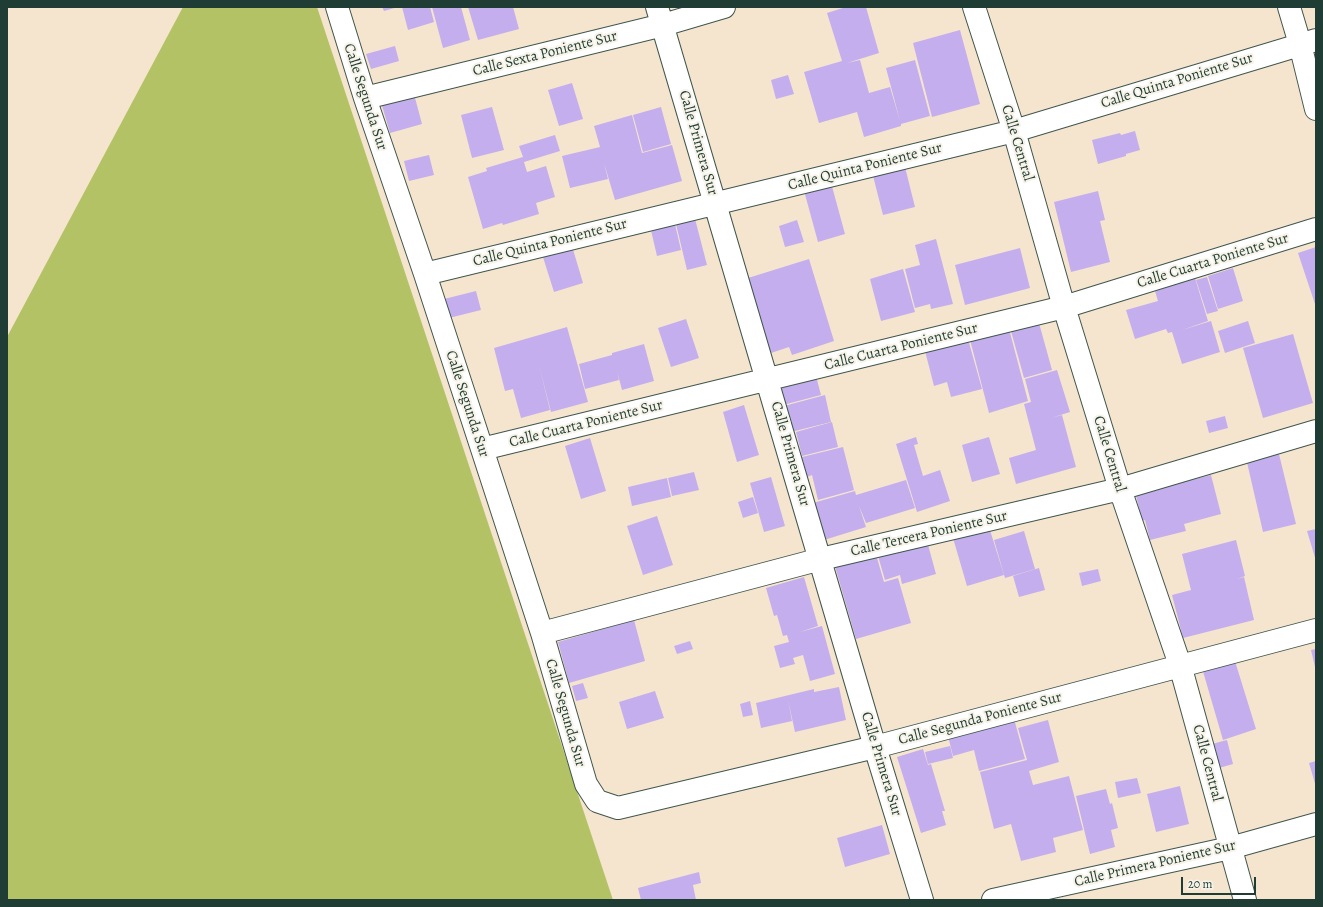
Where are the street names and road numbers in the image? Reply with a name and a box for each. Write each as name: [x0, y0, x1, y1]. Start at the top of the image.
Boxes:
street label: Calle Sexta Poniente Sur: [471, 27, 619, 81]
street label: Calle Segunda Sur: [339, 41, 391, 153]
street label: Calle Quinta Poniente Sur: [1099, 49, 1255, 113]
street label: Calle Primera Sur: [674, 89, 722, 197]
street label: Calle Central: [997, 103, 1037, 183]
street label: Calle Quinta Poniente Sur: [786, 139, 944, 195]
street label: Calle Quinta Poniente Sur: [471, 215, 629, 271]
street label: Calle Cuarta Poniente Sur: [1135, 229, 1291, 293]
street label: Calle Cuarta Poniente Sur: [822, 319, 980, 375]
street label: Calle Segunda Sur: [441, 348, 493, 460]
street label: Calle Cuarta Poniente Sur: [507, 396, 665, 452]
street label: Calle Primera Sur: [766, 400, 814, 508]
street label: Calle Central: [1089, 414, 1129, 494]
street label: Calle Tercera Poniente Sur: [849, 507, 1009, 561]
street label: Calle Segunda Sur: [541, 657, 589, 769]
street label: Calle Segunda Poniente Sur: [896, 689, 1064, 749]
street label: Calle Primera Sur: [857, 710, 905, 818]
street label: Calle Central: [1188, 723, 1226, 803]
street label: Calle Primera Poniente Sur: [1073, 837, 1237, 891]

